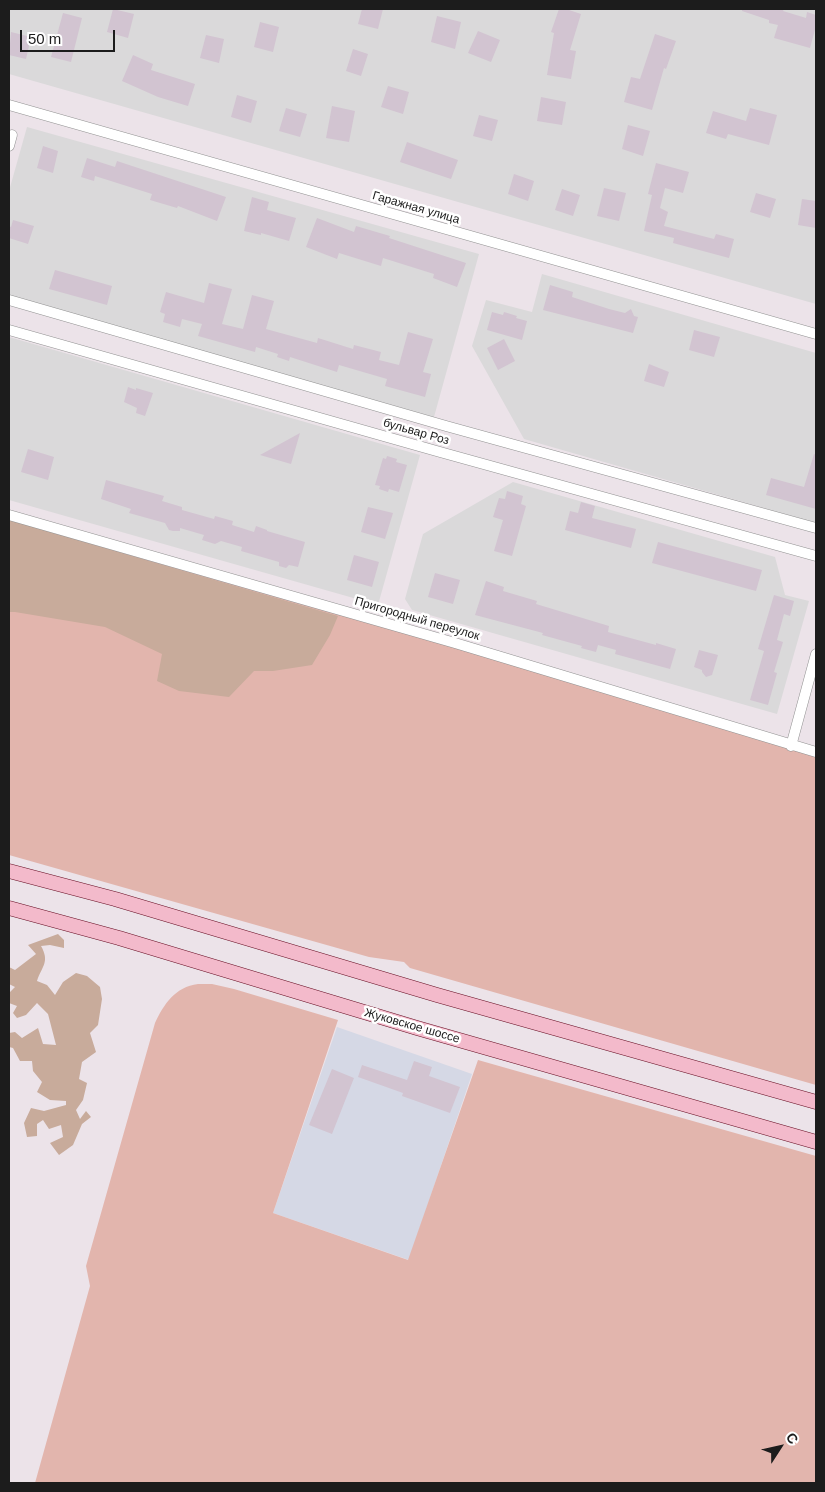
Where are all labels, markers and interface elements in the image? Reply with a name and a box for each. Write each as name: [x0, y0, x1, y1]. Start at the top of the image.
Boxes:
scale bar: [22, 20, 118, 52]
text: 50 m: [28, 30, 61, 47]
street label: Гаражная улица: [371, 189, 461, 227]
street label: бульвар Роз: [381, 416, 451, 448]
street label: Пригородный переулок: [353, 594, 481, 644]
street label: Жуковское шоссе: [363, 1006, 461, 1046]
north arrow: [755, 1422, 805, 1472]
text: С: [783, 1430, 802, 1447]

